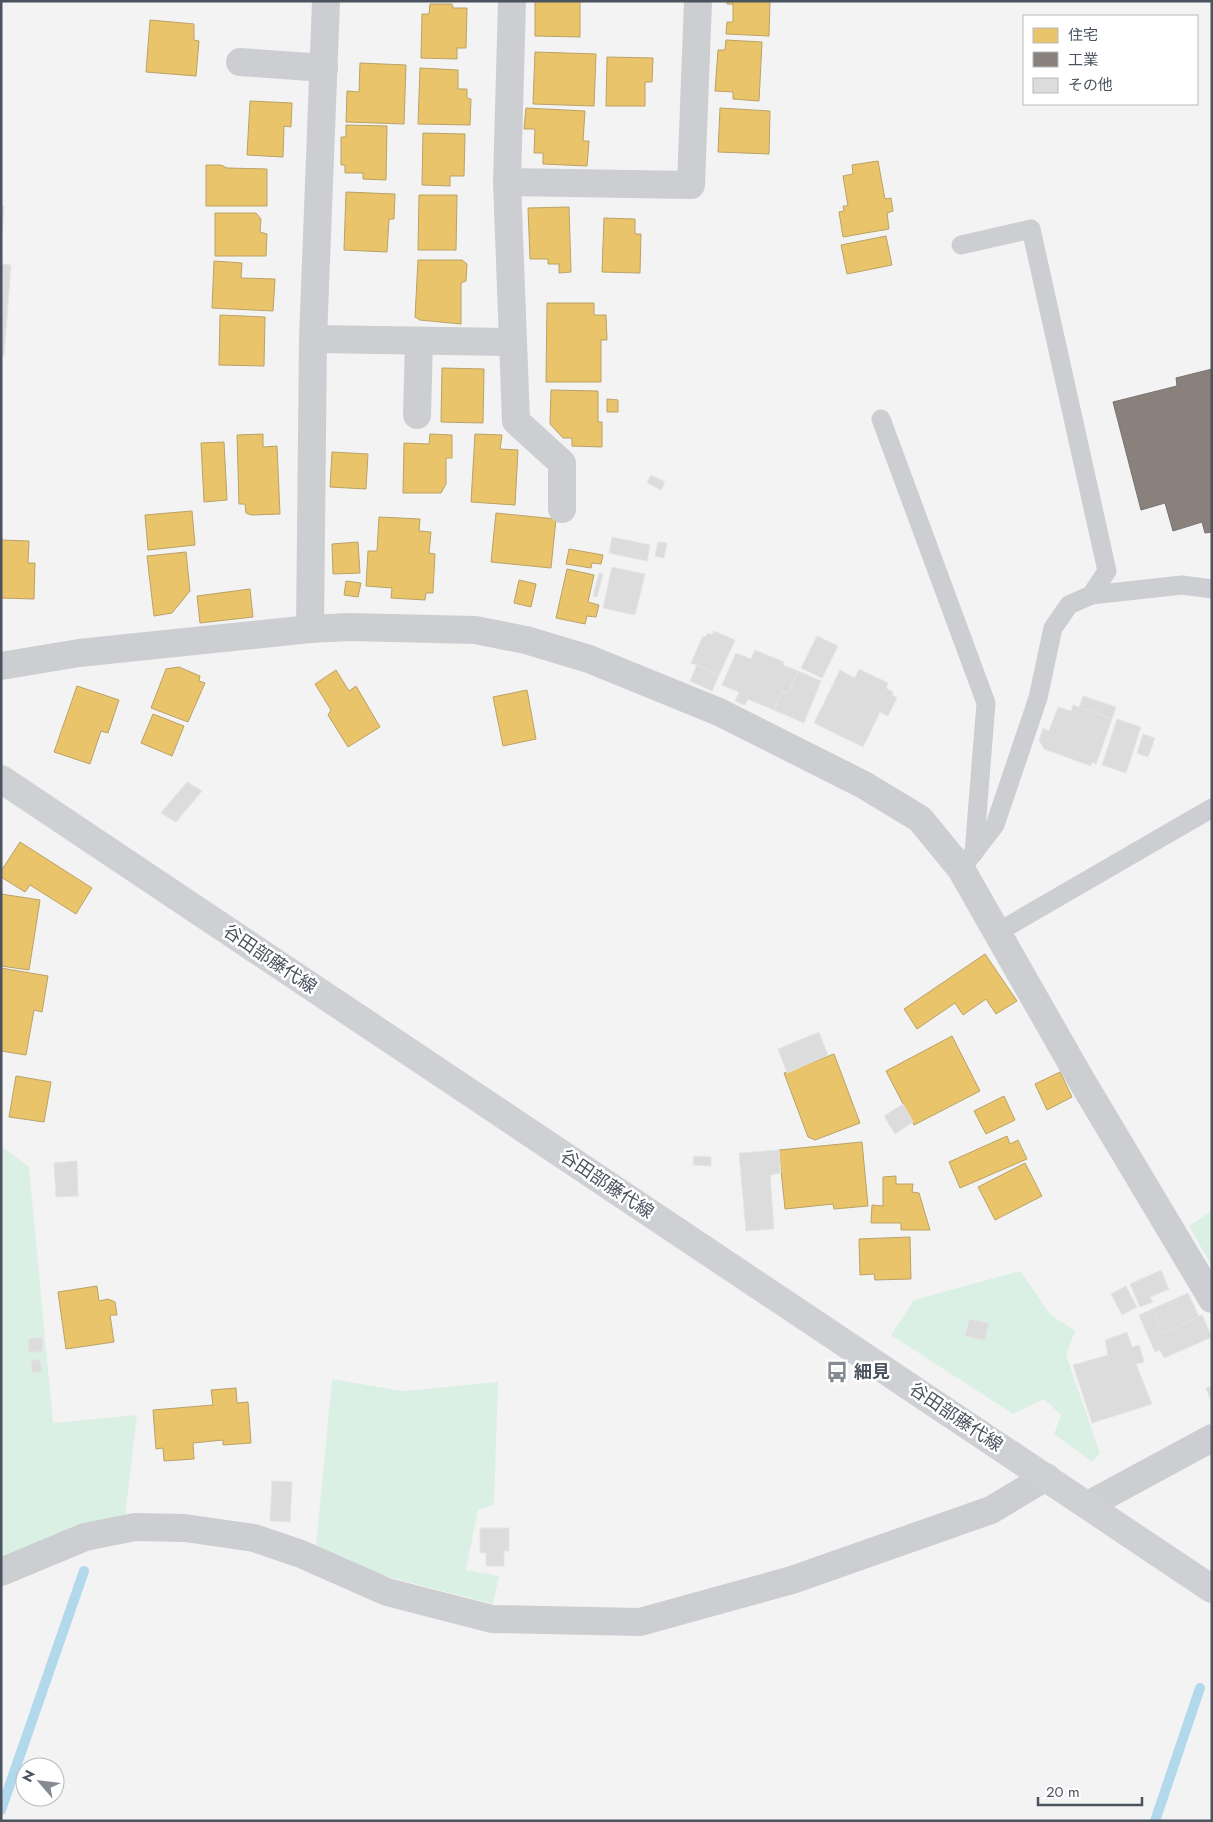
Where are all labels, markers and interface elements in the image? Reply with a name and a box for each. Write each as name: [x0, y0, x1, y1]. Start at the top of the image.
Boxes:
legend: [1023, 15, 1198, 105]
text: 住宅: [1068, 24, 1098, 46]
text: 工業: [1068, 49, 1098, 71]
text: その他: [1068, 74, 1113, 96]
street label: 谷田部藤代線: [218, 918, 322, 1000]
street label: 谷田部藤代線: [555, 1143, 659, 1225]
bus stop icon: 細見: [824, 1359, 850, 1385]
place label: 細見: [854, 1359, 890, 1385]
street label: 谷田部藤代線: [904, 1376, 1008, 1458]
north arrow: [15, 1757, 65, 1807]
text: N: [17, 1766, 40, 1786]
scale bar: [1038, 1774, 1142, 1806]
text: 20 m: [1046, 1781, 1080, 1803]

